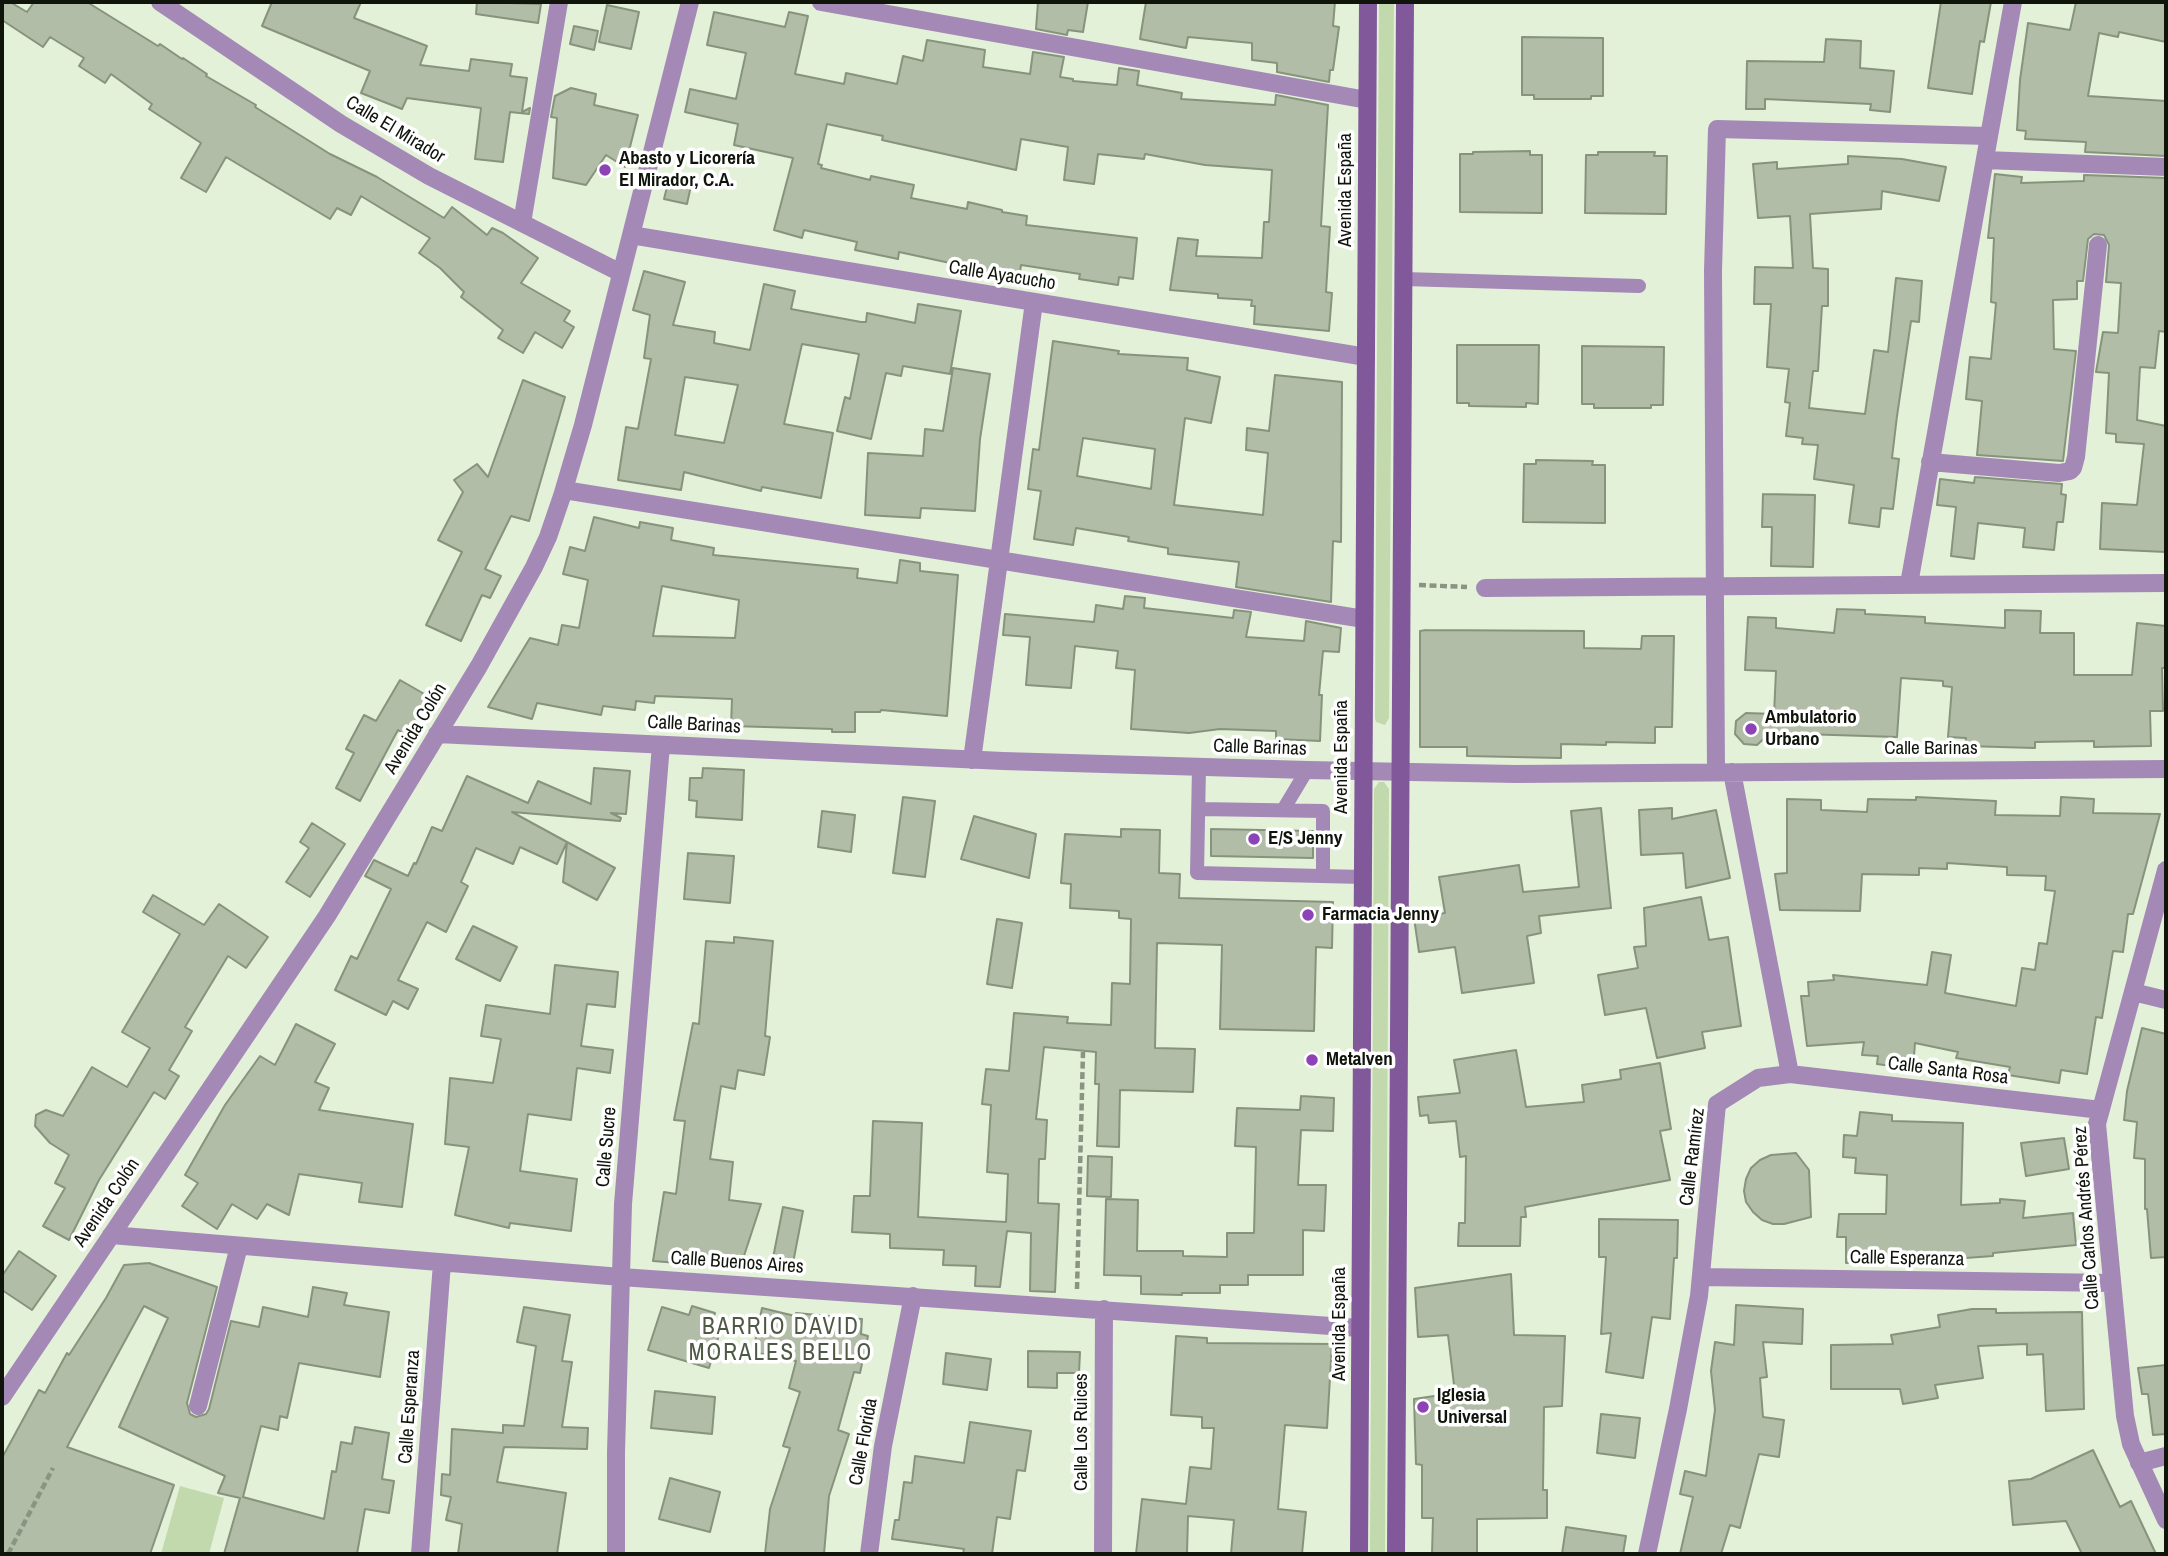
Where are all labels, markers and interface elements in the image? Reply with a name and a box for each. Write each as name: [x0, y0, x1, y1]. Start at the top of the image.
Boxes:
street label: Calle El Mirador: [341, 91, 449, 169]
street label: Avenida España: [1335, 133, 1357, 247]
place label: Abasto y Licorería El Mirador, C.A.: [619, 148, 755, 192]
marker: Abasto y Licorería El Mirador, C.A.: [597, 162, 613, 178]
street label: Calle Ayacucho: [947, 256, 1057, 296]
street label: Avenida Colón: [380, 679, 452, 779]
street label: Avenida España: [1331, 700, 1353, 814]
place label: Ambulatorio Urbano: [1765, 707, 1857, 751]
street label: Calle Barinas: [647, 711, 741, 739]
marker: Ambulatorio Urbano: [1743, 721, 1759, 737]
street label: Calle Barinas: [1213, 735, 1307, 761]
street label: Calle Barinas: [1884, 738, 1978, 760]
place label: E/S Jenny: [1268, 828, 1342, 850]
marker: E/S Jenny: [1246, 831, 1262, 847]
place label: Farmacia Jenny: [1322, 904, 1439, 926]
marker: Farmacia Jenny: [1300, 907, 1316, 923]
place label: Metalven: [1326, 1049, 1393, 1071]
marker: Metalven: [1304, 1052, 1320, 1068]
street label: Calle Santa Rosa: [1886, 1052, 2010, 1090]
street label: Calle Sucre: [592, 1106, 622, 1188]
street label: Calle Ramírez: [1676, 1107, 1710, 1207]
street label: Calle Carlos Andrés Pérez: [2069, 1126, 2105, 1310]
street label: Avenida Colón: [69, 1154, 145, 1252]
street label: Calle Buenos Aires: [670, 1247, 804, 1279]
street label: Calle Esperanza: [1850, 1247, 1964, 1271]
street label: Avenida España: [1329, 1267, 1351, 1381]
district label: BARRIO DAVID MORALES BELLO: [690, 1314, 872, 1368]
street label: Calle Esperanza: [395, 1349, 425, 1465]
street label: Calle Los Ruices: [1071, 1373, 1093, 1491]
place label: Iglesia Universal: [1437, 1385, 1507, 1429]
street label: Calle Florida: [845, 1397, 883, 1487]
marker: Iglesia Universal: [1415, 1399, 1431, 1415]

